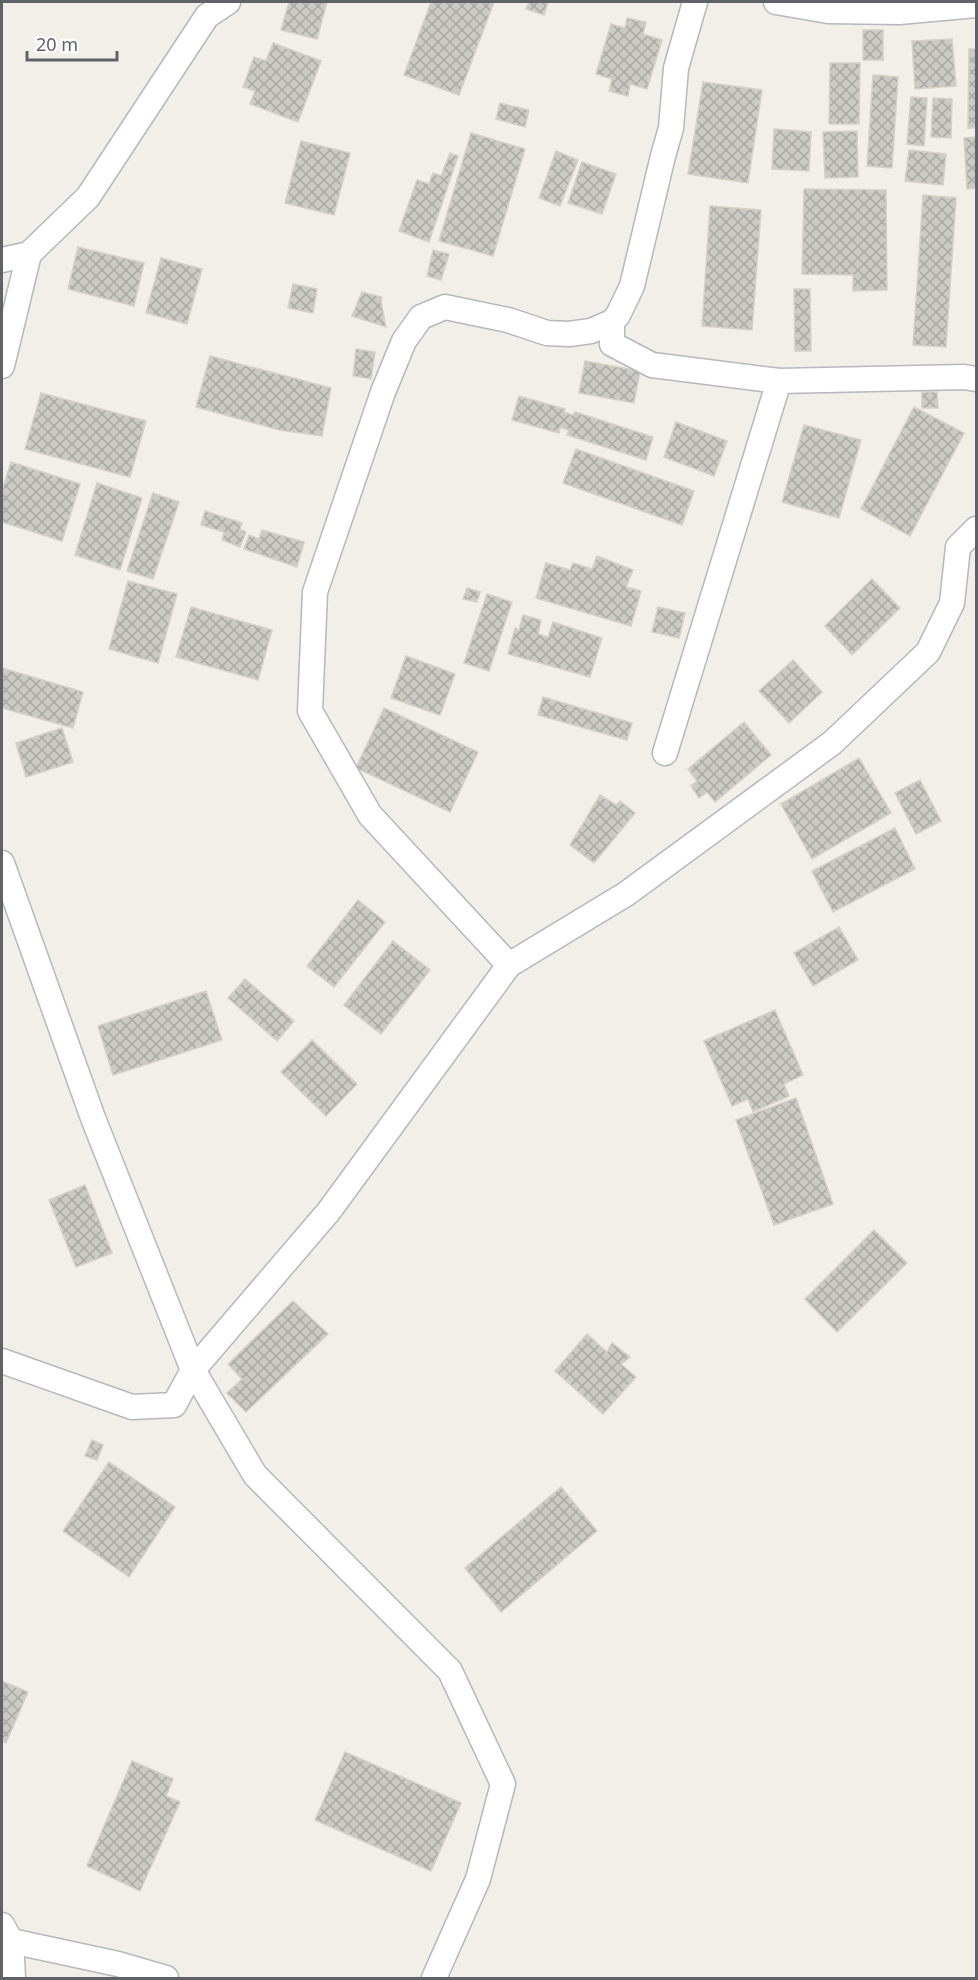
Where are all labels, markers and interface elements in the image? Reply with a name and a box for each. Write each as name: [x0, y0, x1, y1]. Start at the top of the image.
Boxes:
scale bar: [27, 24, 117, 62]
text: 20 m: [36, 32, 78, 56]

